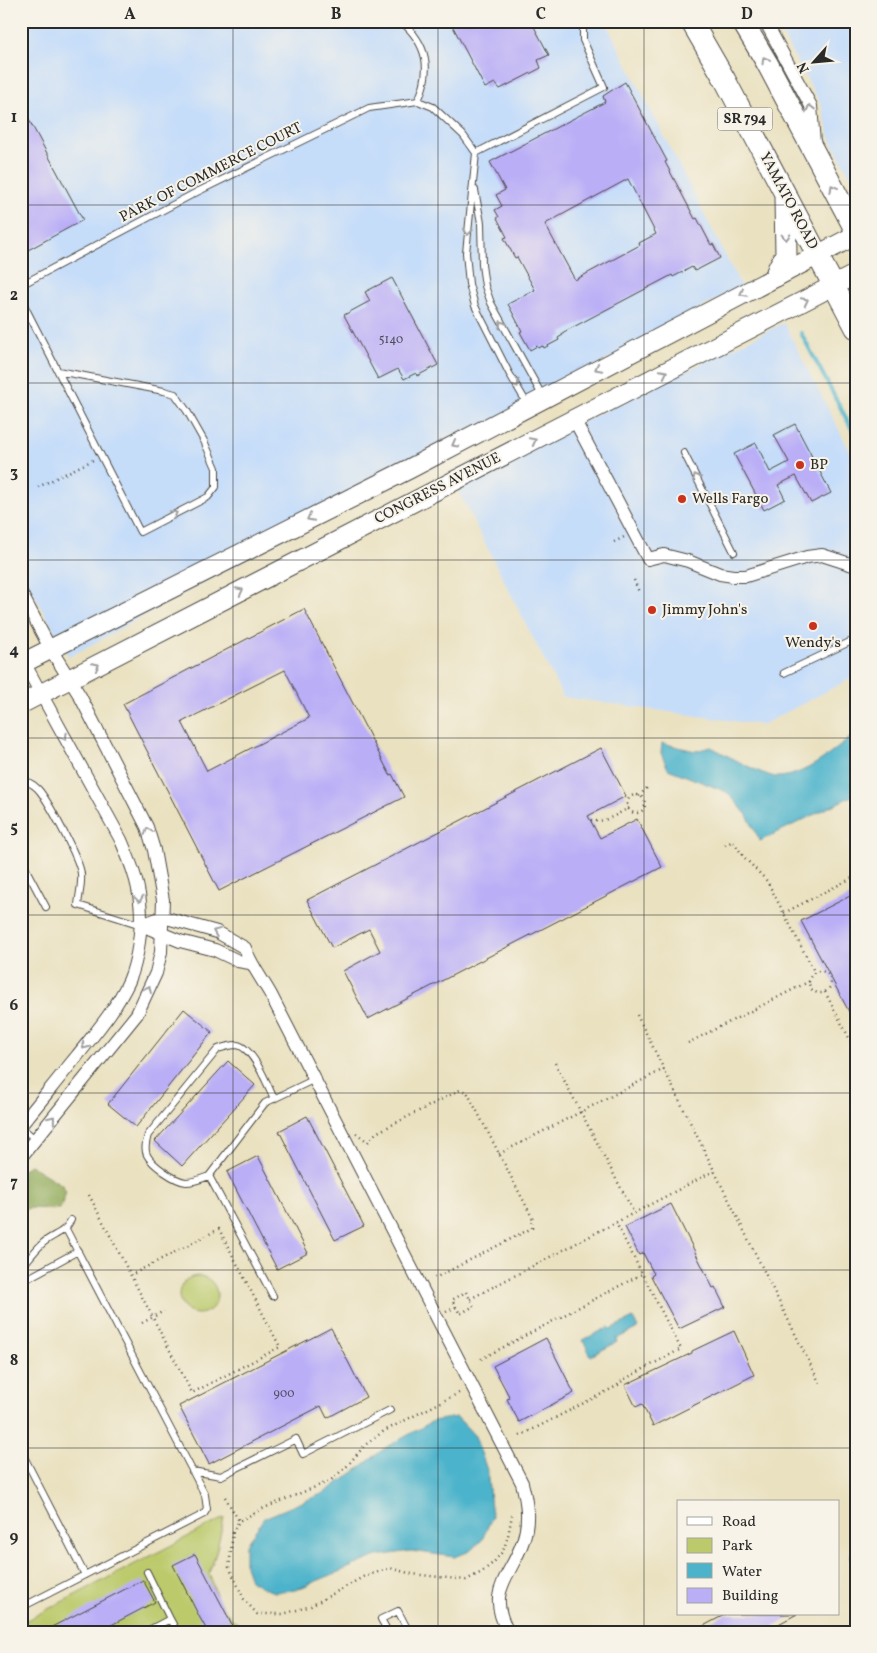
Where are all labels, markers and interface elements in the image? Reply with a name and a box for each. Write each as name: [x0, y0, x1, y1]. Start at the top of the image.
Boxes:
text: A: [124, 4, 136, 26]
text: B: [331, 4, 342, 26]
text: C: [536, 4, 546, 26]
text: D: [741, 4, 753, 26]
north arrow: [790, 38, 840, 88]
one-way arrow: [761, 57, 771, 66]
text: N: [793, 58, 815, 76]
one-way arrow: [805, 103, 816, 112]
text: 1: [11, 107, 17, 129]
road number: SR 794: [718, 108, 772, 130]
street label: PARK OF COMMERCE COURT: [116, 118, 306, 228]
street label: YAMATO ROAD: [753, 149, 823, 253]
one-way arrow: [829, 184, 839, 193]
one-way arrow: [463, 229, 474, 237]
one-way arrow: [781, 234, 791, 241]
text: 2: [10, 285, 18, 307]
one-way arrow: [739, 287, 748, 297]
one-way arrow: [800, 297, 809, 307]
one-way arrow: [498, 320, 508, 329]
house number: 5140: [379, 332, 403, 348]
one-way arrow: [595, 362, 604, 372]
one-way arrow: [659, 369, 668, 379]
one-way arrow: [509, 378, 519, 387]
one-way arrow: [528, 437, 537, 447]
one-way arrow: [451, 438, 460, 448]
street label: CONGRESS AVENUE: [371, 448, 505, 530]
place label: BP: [810, 455, 828, 476]
marker: BP: [794, 459, 806, 471]
text: 3: [10, 462, 18, 484]
one-way arrow: [692, 473, 703, 482]
place label: Wells Fargo: [692, 489, 768, 510]
marker: Wells Fargo: [676, 493, 688, 505]
one-way arrow: [169, 510, 178, 520]
one-way arrow: [306, 512, 315, 522]
one-way arrow: [235, 587, 244, 597]
place label: Jimmy John's: [662, 600, 747, 621]
marker: Jimmy John's: [646, 604, 658, 616]
marker: Wendy's: [807, 620, 819, 632]
place label: Wendy's: [785, 633, 841, 654]
text: 4: [9, 640, 19, 662]
one-way arrow: [90, 662, 99, 672]
one-way arrow: [58, 731, 68, 740]
text: 5: [10, 817, 18, 839]
one-way arrow: [144, 827, 154, 836]
one-way arrow: [134, 895, 144, 903]
one-way arrow: [212, 928, 221, 939]
one-way arrow: [142, 985, 153, 994]
text: 6: [10, 995, 19, 1017]
one-way arrow: [82, 1041, 91, 1050]
one-way arrow: [46, 1116, 54, 1125]
text: 7: [10, 1172, 18, 1194]
text: 8: [10, 1350, 18, 1372]
house number: 900: [273, 1386, 295, 1402]
legend: [677, 1500, 840, 1616]
text: Road: [722, 1512, 756, 1533]
text: 9: [10, 1527, 19, 1549]
text: Park: [722, 1536, 753, 1557]
text: Water: [722, 1562, 762, 1583]
text: Building: [722, 1586, 779, 1607]

